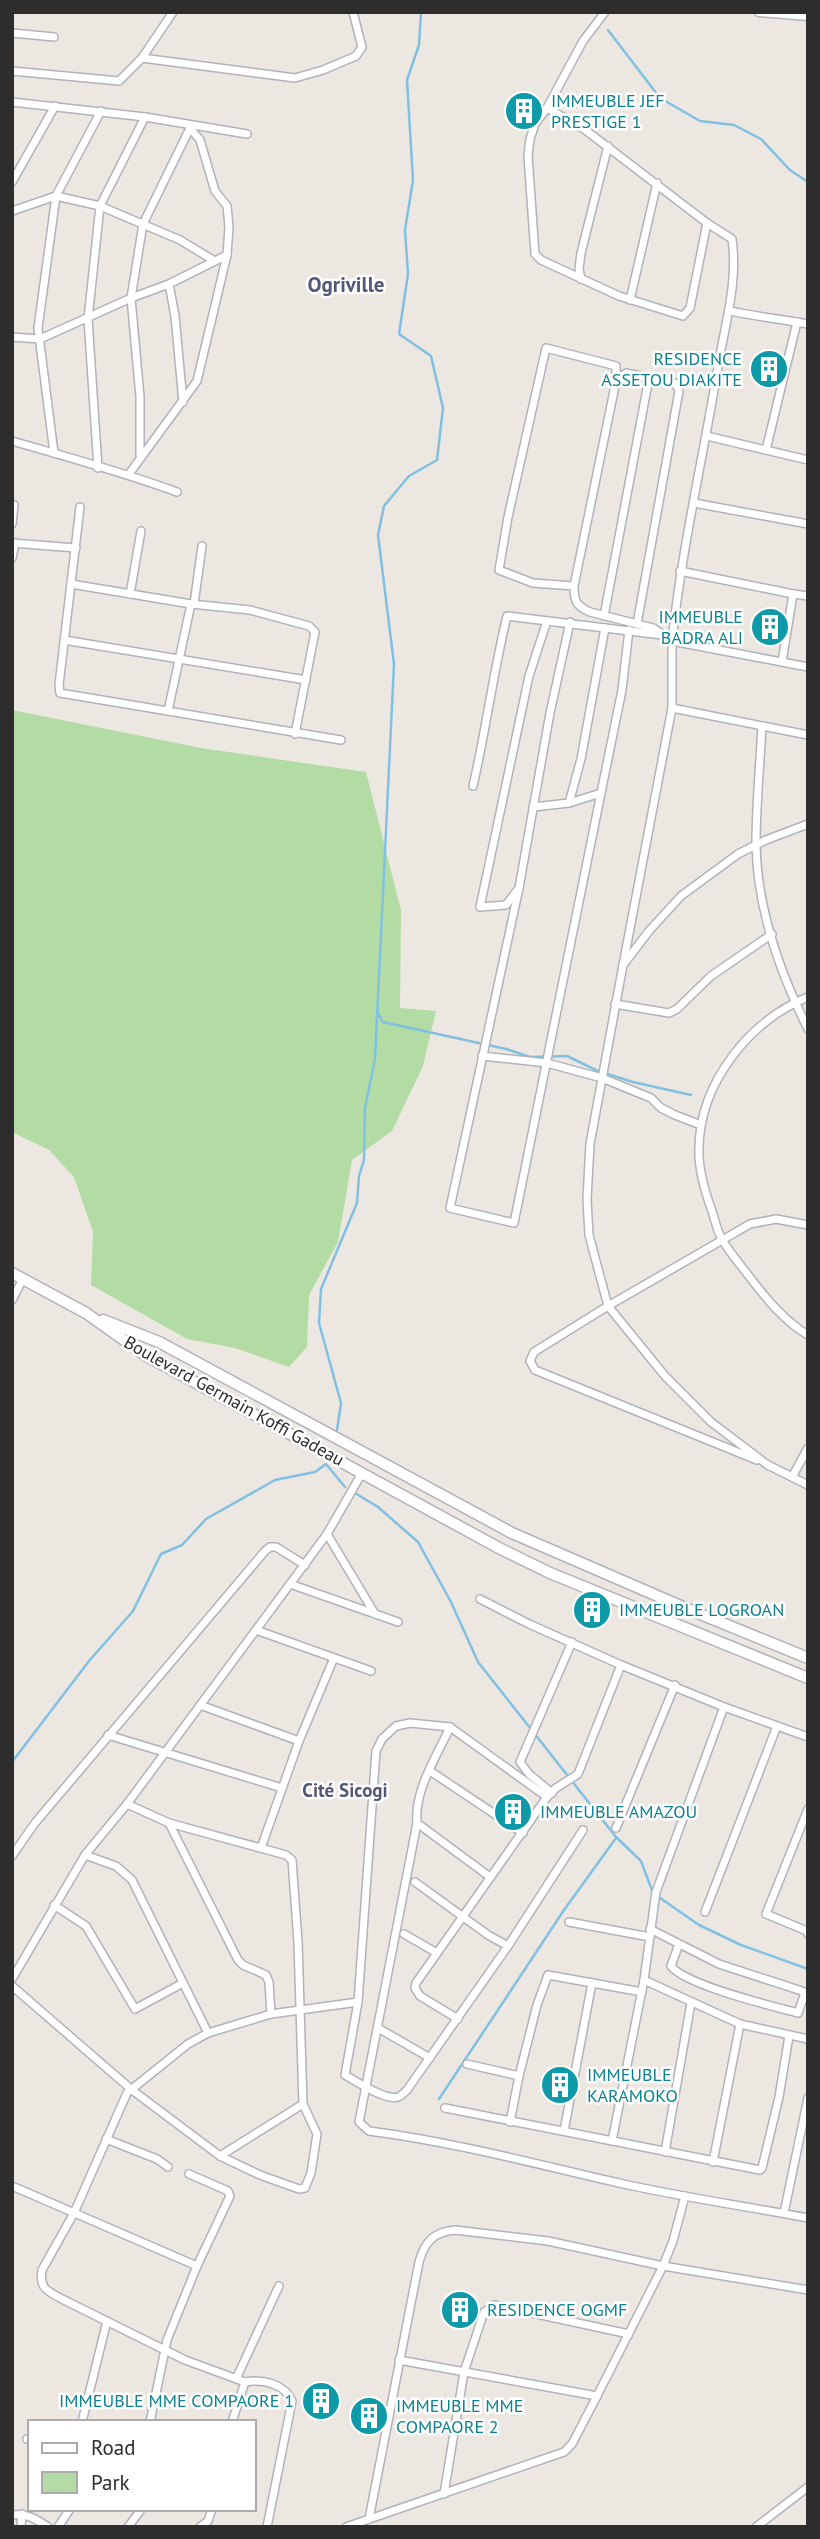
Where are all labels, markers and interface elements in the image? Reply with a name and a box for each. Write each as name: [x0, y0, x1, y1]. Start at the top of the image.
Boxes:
place label: IMMEUBLE JEF PRESTIGE 1: [551, 89, 665, 133]
building icon: IMMEUBLE JEF PRESTIGE 1: [503, 90, 545, 132]
district label: Ogriville: [307, 271, 385, 298]
place label: RESIDENCE ASSETOU DIAKITE: [601, 347, 742, 391]
building icon: RESIDENCE ASSETOU DIAKITE: [748, 348, 790, 390]
place label: IMMEUBLE BADRA ALI: [658, 605, 743, 649]
building icon: IMMEUBLE BADRA ALI: [749, 606, 791, 648]
street label: Boulevard Germain Koffi Gadeau: [120, 1330, 349, 1471]
building icon: IMMEUBLE LOGROAN: [571, 1589, 613, 1631]
place label: IMMEUBLE LOGROAN: [619, 1598, 784, 1621]
district label: Cité Sicogi: [302, 1778, 388, 1802]
building icon: IMMEUBLE AMAZOU: [492, 1791, 534, 1833]
place label: IMMEUBLE AMAZOU: [540, 1800, 697, 1823]
place label: IMMEUBLE KARAMOKO: [587, 2063, 678, 2107]
building icon: IMMEUBLE KARAMOKO: [539, 2064, 581, 2106]
building icon: RESIDENCE OGMF: [439, 2289, 481, 2331]
place label: RESIDENCE OGMF: [487, 2298, 627, 2321]
building icon: IMMEUBLE MME COMPAORE 1: [300, 2380, 342, 2422]
place label: IMMEUBLE MME COMPAORE 1: [59, 2389, 294, 2412]
place label: IMMEUBLE MME COMPAORE 2: [396, 2394, 524, 2438]
building icon: IMMEUBLE MME COMPAORE 2: [348, 2395, 390, 2437]
legend: [28, 2420, 256, 2511]
text: Road: [91, 2434, 135, 2461]
text: Park: [91, 2469, 130, 2496]

